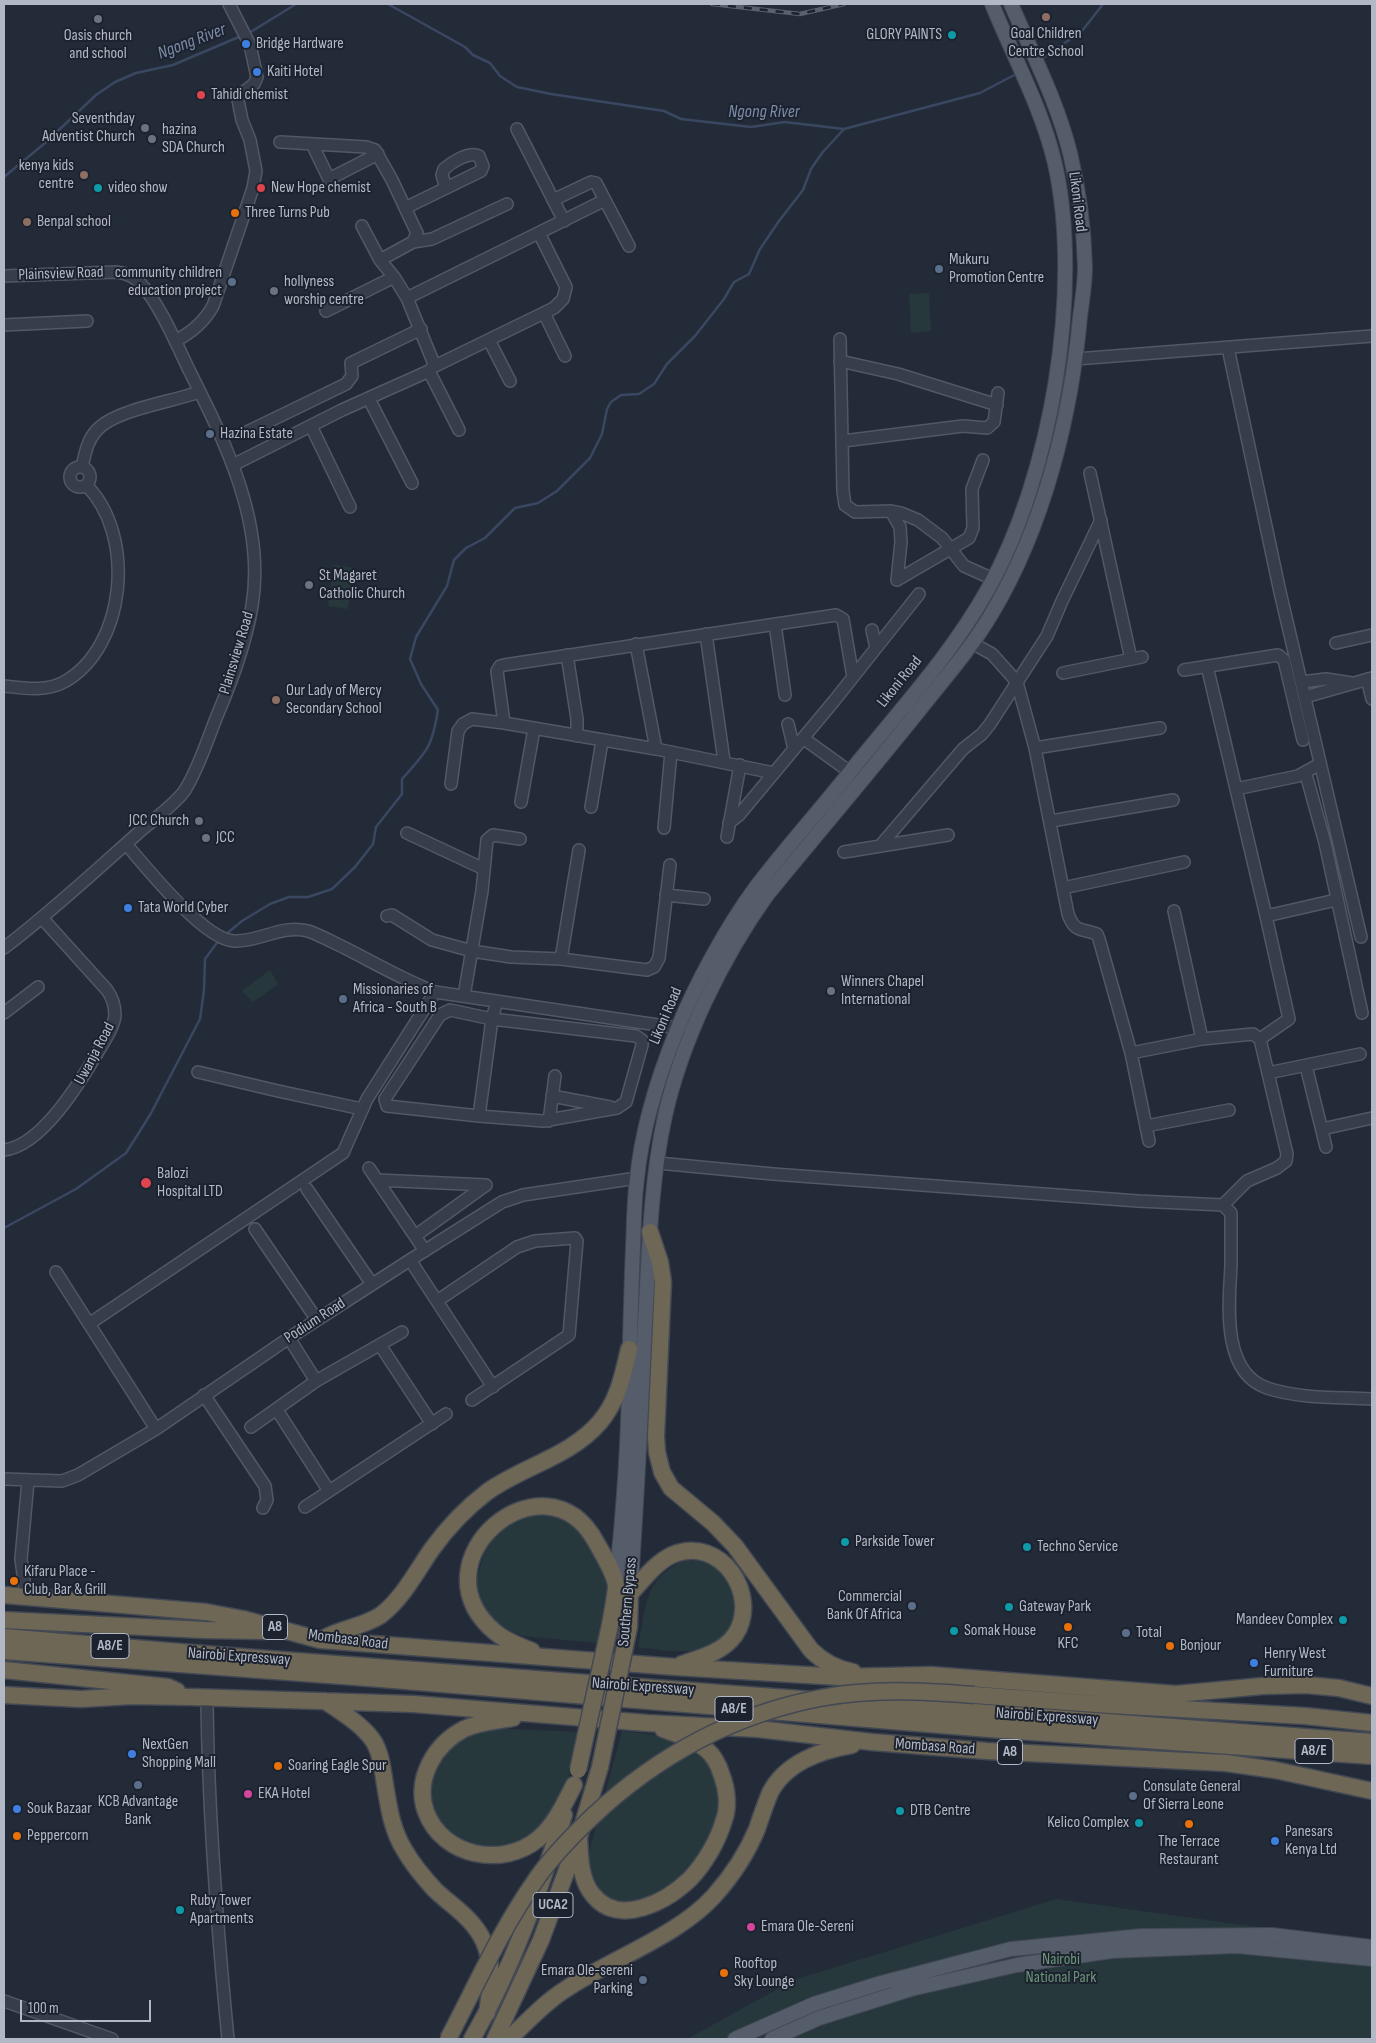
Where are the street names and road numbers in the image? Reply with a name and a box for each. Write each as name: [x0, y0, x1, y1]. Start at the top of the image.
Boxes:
street label: Likoni Road: [1064, 171, 1090, 233]
street label: Plainsview Road: [18, 263, 104, 285]
street label: Plainsview Road: [215, 609, 259, 697]
street label: Likoni Road: [874, 652, 926, 712]
street label: Likoni Road: [645, 984, 687, 1048]
street label: Uwanja Road: [71, 1020, 119, 1088]
street label: Podium Road: [281, 1294, 349, 1348]
street label: Southern Bypass: [615, 1557, 641, 1647]
road number: A8: [262, 1614, 288, 1640]
street label: Mombasa Road: [307, 1626, 389, 1654]
road number: A8/E: [91, 1634, 129, 1658]
street label: Nairobi Expressway: [187, 1644, 291, 1670]
street label: Nairobi Expressway: [591, 1674, 695, 1700]
road number: A8/E: [715, 1696, 753, 1722]
street label: Nairobi Expressway: [995, 1704, 1099, 1730]
street label: Mombasa Road: [894, 1735, 976, 1759]
road number: A8/E: [1295, 1738, 1333, 1764]
road number: A8: [998, 1740, 1022, 1764]
road number: UCA2: [533, 1892, 573, 1918]

